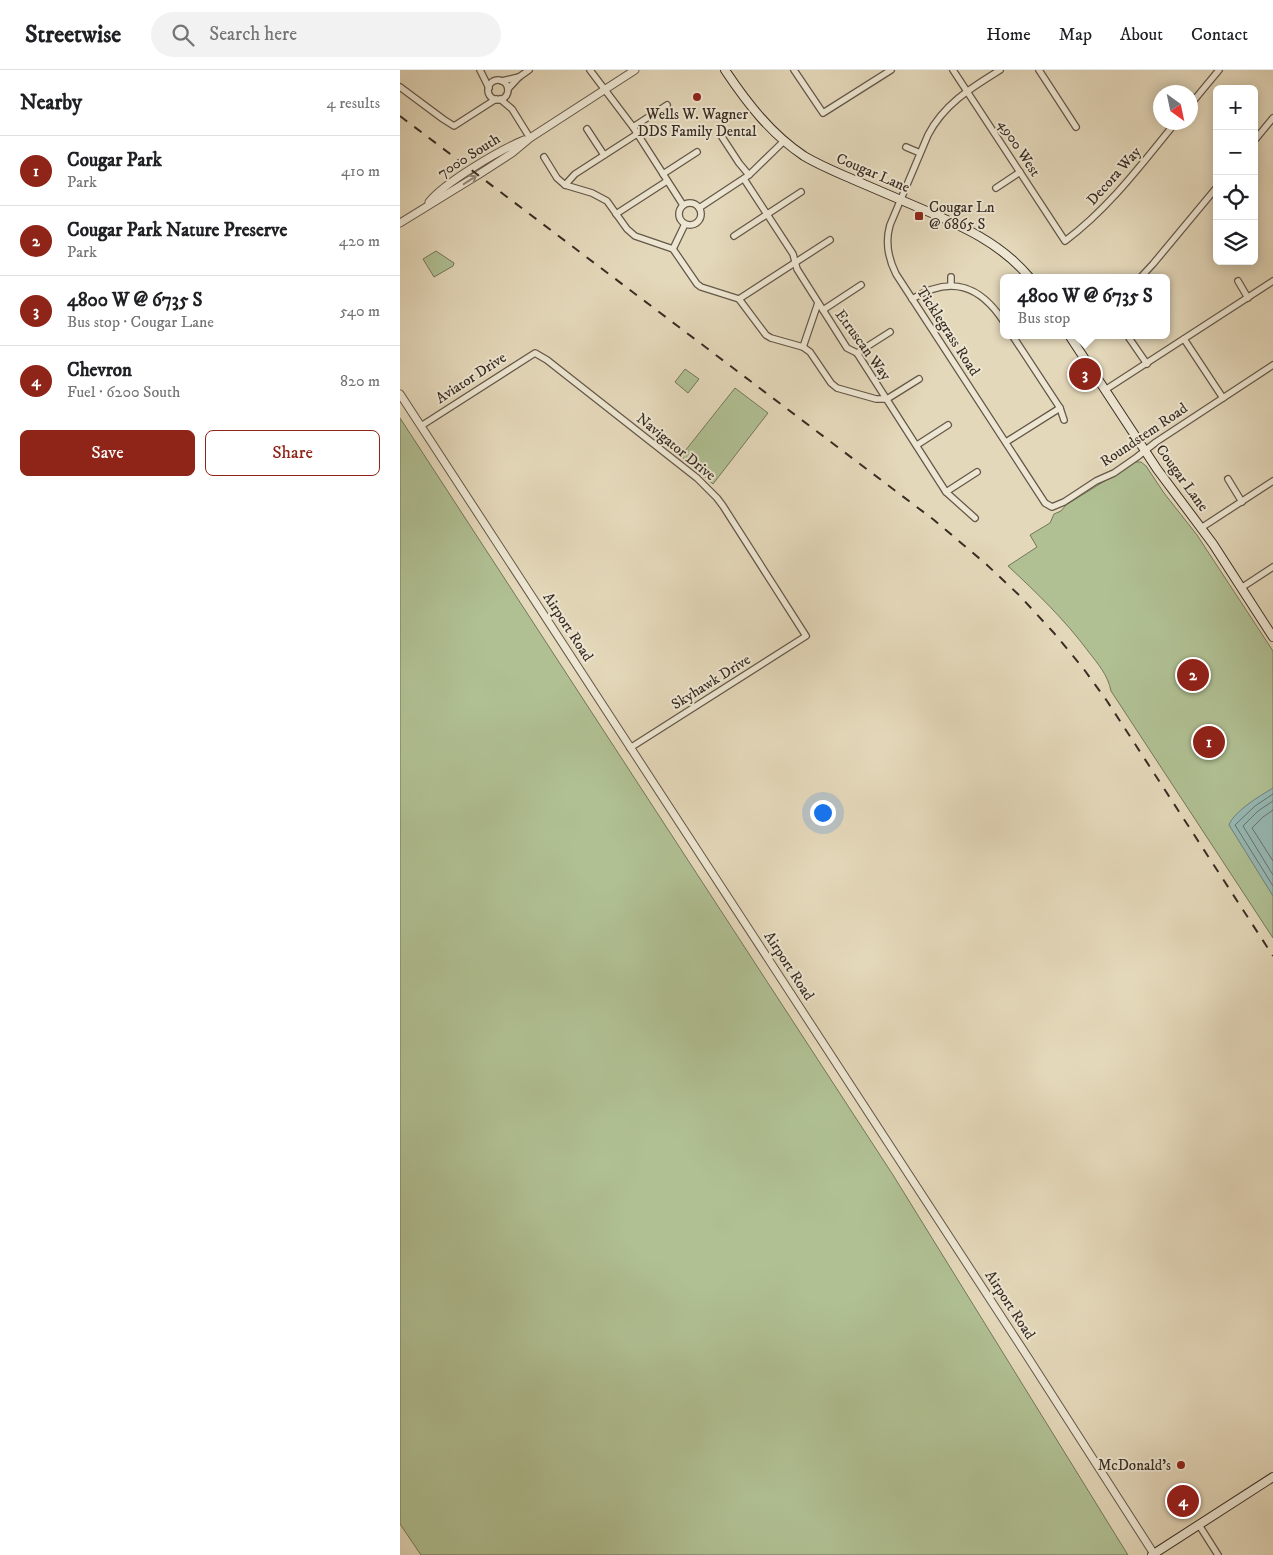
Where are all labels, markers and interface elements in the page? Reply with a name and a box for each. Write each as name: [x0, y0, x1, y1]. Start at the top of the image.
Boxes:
search box: [151, 12, 501, 57]
text: Streetwise: [25, 20, 121, 50]
icon: search: [169, 21, 197, 49]
text: Search here: [209, 23, 297, 46]
text: Home: [986, 24, 1031, 46]
text: Map: [1059, 24, 1092, 46]
text: About: [1120, 24, 1163, 46]
text: Contact: [1191, 24, 1248, 46]
north arrow: [1153, 85, 1198, 130]
map controls: [1213, 85, 1258, 265]
button: +: [1213, 85, 1258, 130]
text: Nearby: [20, 90, 82, 116]
marker: Wells W. Wagner DDS Family Dental: [691, 91, 703, 103]
text: 4 results: [327, 93, 380, 113]
place label: Wells W. Wagner DDS Family Dental: [638, 105, 757, 141]
street label: 4900 West: [993, 116, 1045, 180]
street label: 7000 South: [434, 129, 504, 183]
button: −: [1213, 130, 1258, 175]
street label: Decora Way: [1083, 142, 1146, 209]
text: Cougar Park: [67, 149, 162, 172]
street label: Cougar Lane: [833, 149, 913, 197]
text: 1: [33, 161, 39, 181]
text: 410 m: [341, 161, 380, 181]
text: Park: [67, 172, 97, 192]
one-way arrow: [462, 175, 476, 185]
button: locate: [1213, 175, 1258, 220]
place label: Cougar Ln @ 6865 S: [929, 198, 995, 234]
marker: Cougar Ln @ 6865 S: [913, 210, 925, 222]
text: Cougar Park Nature Preserve: [67, 219, 287, 242]
button: layers: [1213, 220, 1258, 265]
text: 2: [32, 231, 40, 251]
text: 420 m: [339, 231, 380, 251]
text: Park: [67, 242, 97, 262]
popup: [1000, 274, 1170, 339]
street label: Ticklegrass Road: [912, 283, 984, 380]
text: 4800 W @ 6735 S: [1017, 285, 1153, 308]
text: 4800 W @ 6735 S: [67, 289, 202, 312]
text: 3: [33, 301, 39, 321]
text: 540 m: [340, 301, 380, 321]
street label: Etruscan Way: [831, 306, 896, 385]
text: Bus stop: [1017, 308, 1070, 328]
text: Bus stop · Cougar Lane: [67, 312, 214, 332]
street label: Aviator Drive: [432, 348, 510, 408]
pin: 3: [1069, 355, 1101, 393]
text: Chevron: [67, 359, 132, 382]
text: 4: [31, 371, 41, 391]
text: 820 m: [340, 371, 380, 391]
text: Fuel · 6200 South: [67, 382, 181, 402]
street label: Roundstem Road: [1097, 399, 1192, 471]
street label: Navigator Drive: [632, 409, 720, 485]
button: Save: [20, 430, 195, 476]
button: Share: [205, 430, 380, 476]
street label: Cougar Lane: [1151, 441, 1213, 515]
street label: Airport Road: [539, 589, 598, 665]
street label: Skyhawk Drive: [668, 650, 754, 714]
pin: 2: [1177, 656, 1209, 694]
pin: 1: [1193, 723, 1225, 761]
your location: [810, 800, 836, 826]
street label: Airport Road: [760, 928, 819, 1004]
street label: Airport Road: [981, 1267, 1040, 1343]
place label: McDonald's: [1098, 1456, 1171, 1475]
marker: McDonald's: [1175, 1459, 1187, 1471]
pin: 4: [1167, 1482, 1199, 1520]

